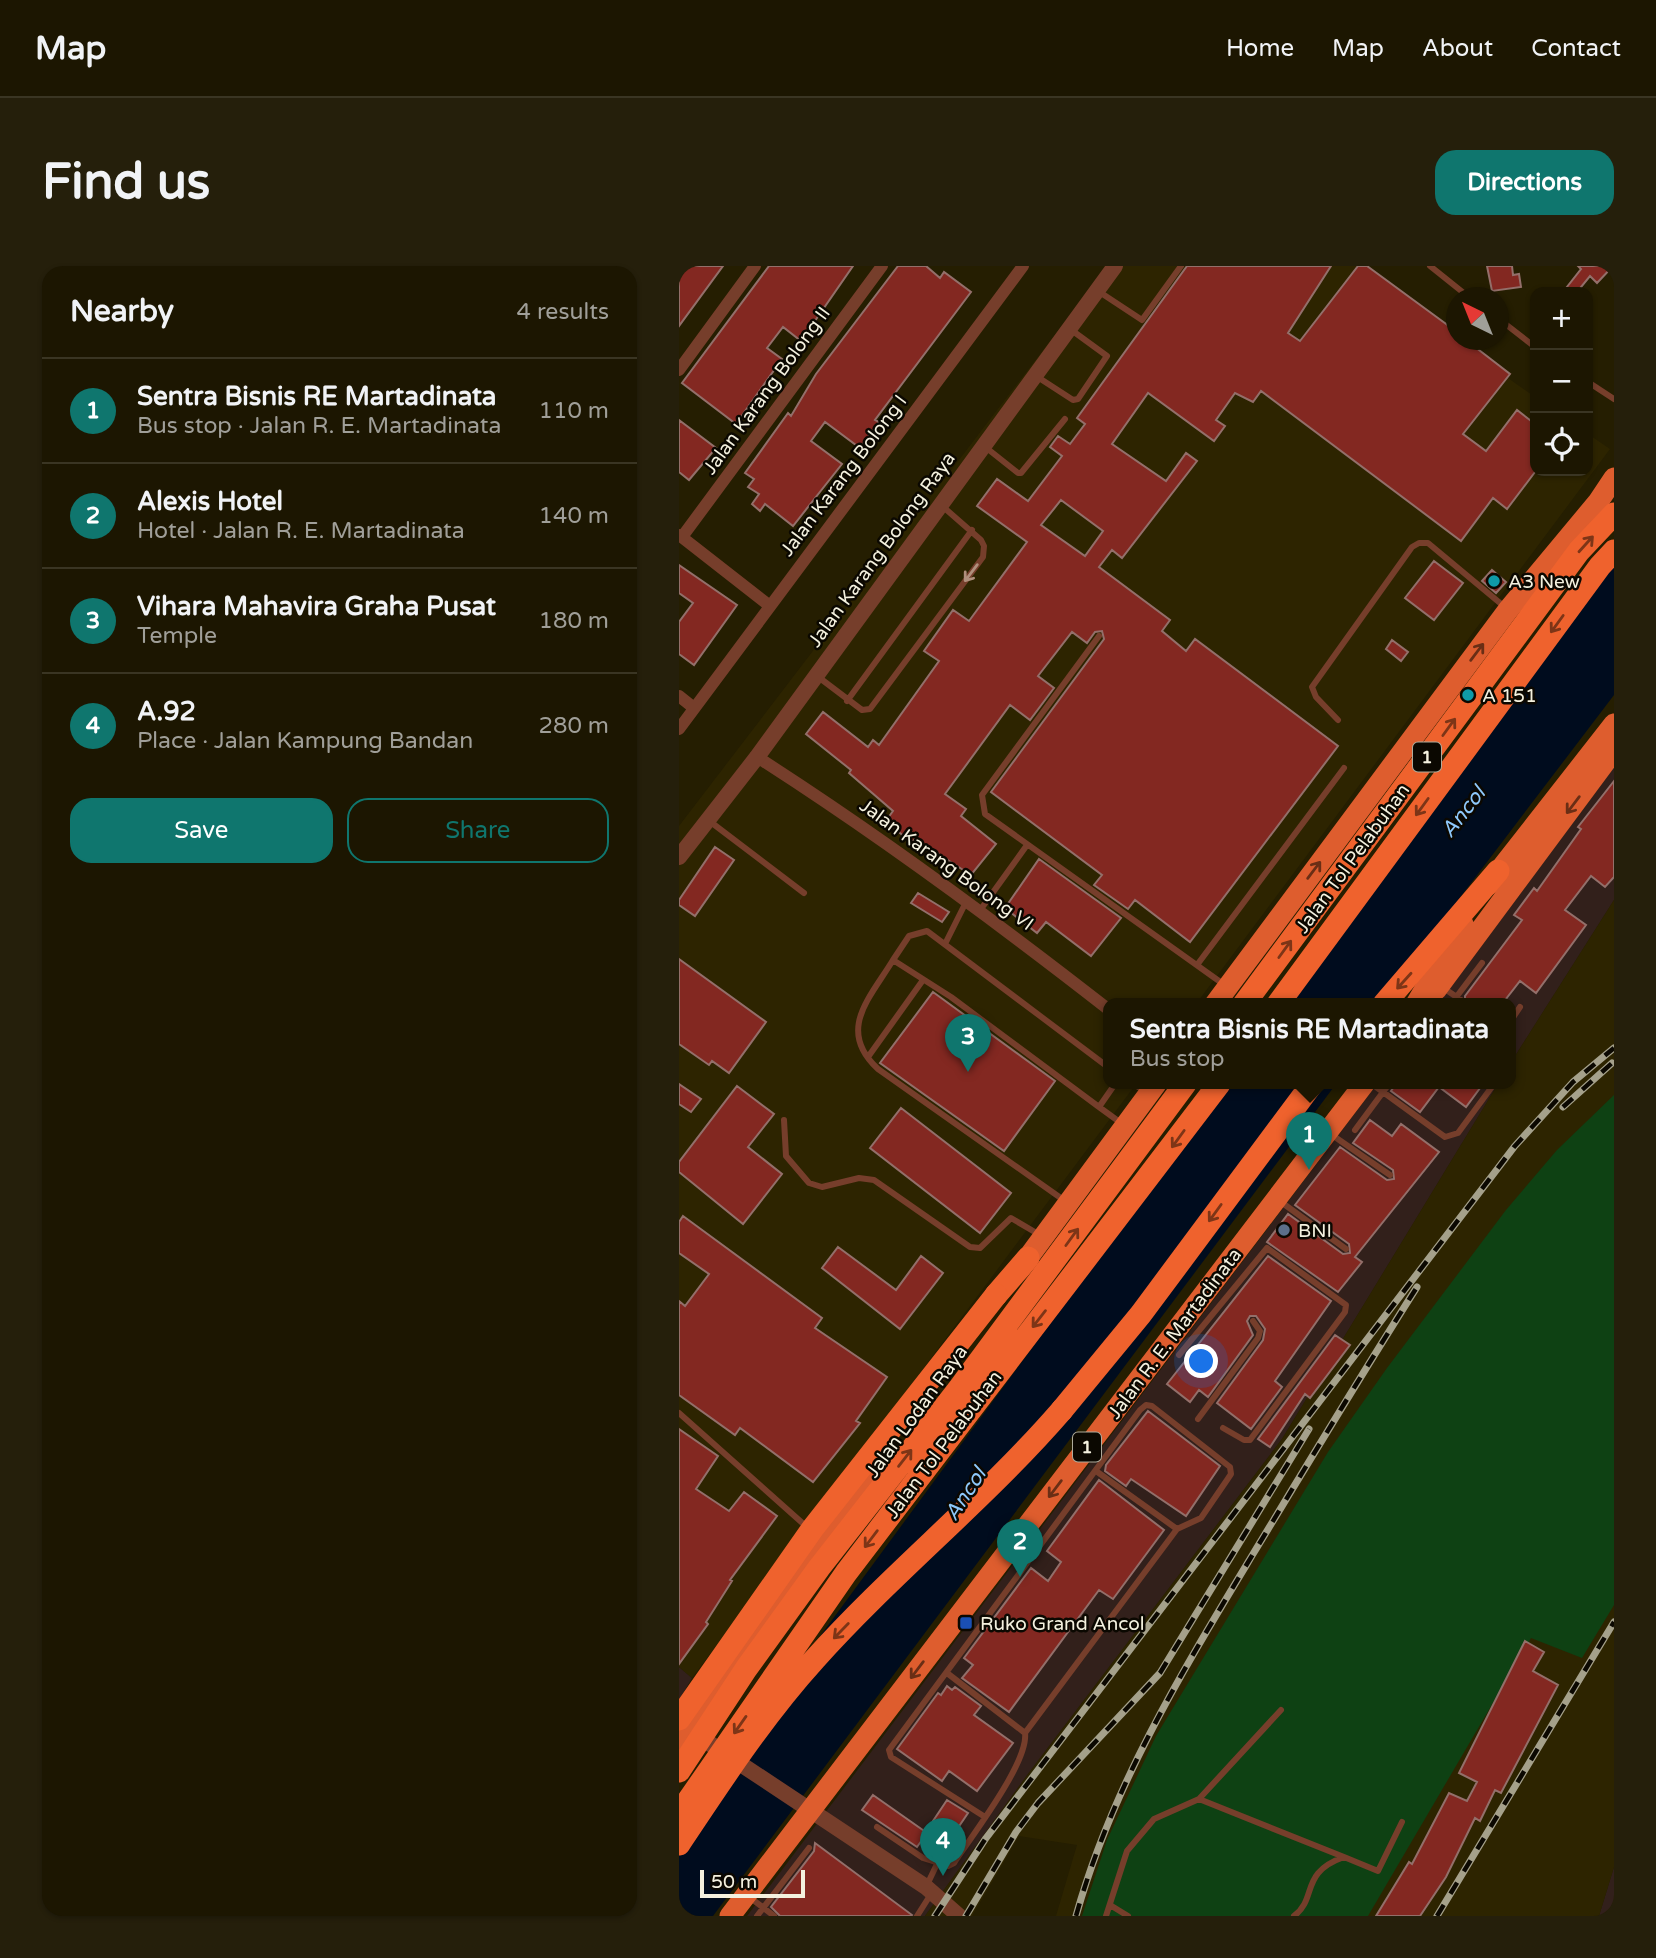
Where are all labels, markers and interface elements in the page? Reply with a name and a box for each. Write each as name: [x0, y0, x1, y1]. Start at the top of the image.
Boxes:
text: Map: [35, 29, 106, 68]
text: Home: [1226, 34, 1294, 63]
text: Map: [1332, 34, 1384, 63]
text: About: [1422, 34, 1493, 63]
text: Contact: [1531, 34, 1621, 63]
button: Directions: [1435, 150, 1614, 215]
text: Find us: [42, 153, 210, 212]
north arrow: [1446, 287, 1509, 350]
map controls: [1530, 287, 1593, 476]
button: +: [1530, 287, 1593, 350]
text: Nearby: [70, 293, 174, 330]
text: 4 results: [516, 298, 609, 326]
street label: Jalan Karang Bolong II: [699, 303, 835, 479]
button: −: [1530, 350, 1593, 413]
text: Sentra Bisnis RE Martadinata: [137, 381, 496, 412]
street label: Jalan Karang Bolong I: [776, 391, 912, 561]
text: 1: [86, 397, 100, 425]
text: 110 m: [539, 397, 609, 425]
text: Bus stop · Jalan R. E. Martadinata: [137, 412, 501, 440]
button: locate: [1530, 413, 1593, 476]
street label: Jalan Karang Bolong Raya: [804, 448, 960, 651]
text: Alexis Hotel: [137, 486, 283, 517]
text: 2: [86, 502, 100, 530]
text: 140 m: [539, 502, 609, 530]
text: Hotel · Jalan R. E. Martadinata: [137, 517, 465, 545]
one-way arrow: [1577, 536, 1593, 554]
one-way arrow: [963, 563, 978, 582]
place label: A3 New: [1508, 571, 1580, 593]
marker: A3 New: [1486, 573, 1502, 589]
text: Vihara Mahavira Graha Pusat: [137, 591, 496, 622]
text: 3: [86, 607, 100, 635]
text: 180 m: [539, 607, 609, 635]
one-way arrow: [1550, 614, 1564, 633]
text: Temple: [137, 622, 217, 650]
one-way arrow: [1470, 643, 1484, 662]
place label: A 151: [1482, 685, 1537, 707]
marker: A 151: [1460, 687, 1476, 703]
text: A.92: [137, 696, 196, 727]
text: 4: [86, 712, 100, 740]
text: 280 m: [539, 712, 609, 740]
one-way arrow: [1442, 718, 1457, 736]
text: Place · Jalan Kampung Bandan: [137, 727, 473, 755]
road number: 1: [1413, 742, 1441, 771]
street label: Jalan Tol Pelabuhan: [1291, 780, 1414, 937]
water label: Ancol: [1436, 780, 1493, 843]
street label: Jalan Karang Bolong VI: [855, 794, 1038, 935]
one-way arrow: [1566, 795, 1581, 814]
button: Save: [70, 798, 333, 863]
button: Share: [347, 798, 609, 863]
one-way arrow: [1415, 798, 1430, 816]
one-way arrow: [1307, 862, 1322, 880]
one-way arrow: [1278, 940, 1292, 959]
one-way arrow: [1396, 971, 1412, 989]
popup: [1103, 998, 1516, 1089]
pin: 3: [945, 1014, 991, 1072]
text: Sentra Bisnis RE Martadinata: [1130, 1014, 1489, 1045]
text: Bus stop: [1130, 1045, 1225, 1073]
pin: 1: [1286, 1112, 1332, 1170]
one-way arrow: [1171, 1129, 1185, 1148]
one-way arrow: [1208, 1203, 1223, 1222]
place label: BNI: [1298, 1220, 1332, 1242]
marker: BNI: [1276, 1222, 1292, 1238]
one-way arrow: [1065, 1228, 1079, 1247]
street label: Jalan R. E. Martadinata: [1103, 1244, 1246, 1423]
one-way arrow: [1031, 1309, 1046, 1328]
street label: Jalan Lodan Raya: [861, 1341, 972, 1482]
your location: [1184, 1344, 1218, 1378]
street label: Jalan Tol Pelabuhan: [881, 1366, 1006, 1523]
road number: 1: [1073, 1432, 1101, 1462]
one-way arrow: [898, 1449, 913, 1467]
water label: Ancol: [939, 1461, 993, 1525]
one-way arrow: [1048, 1479, 1063, 1498]
pin: 2: [997, 1519, 1043, 1577]
one-way arrow: [864, 1529, 879, 1548]
place label: Ruko Grand Ancol: [980, 1613, 1145, 1635]
marker: Ruko Grand Ancol: [958, 1615, 974, 1631]
one-way arrow: [833, 1623, 850, 1640]
one-way arrow: [910, 1660, 925, 1678]
one-way arrow: [733, 1715, 747, 1734]
pin: 4: [920, 1818, 966, 1876]
scale bar: [700, 1867, 805, 1899]
text: 50 m: [711, 1871, 757, 1893]

